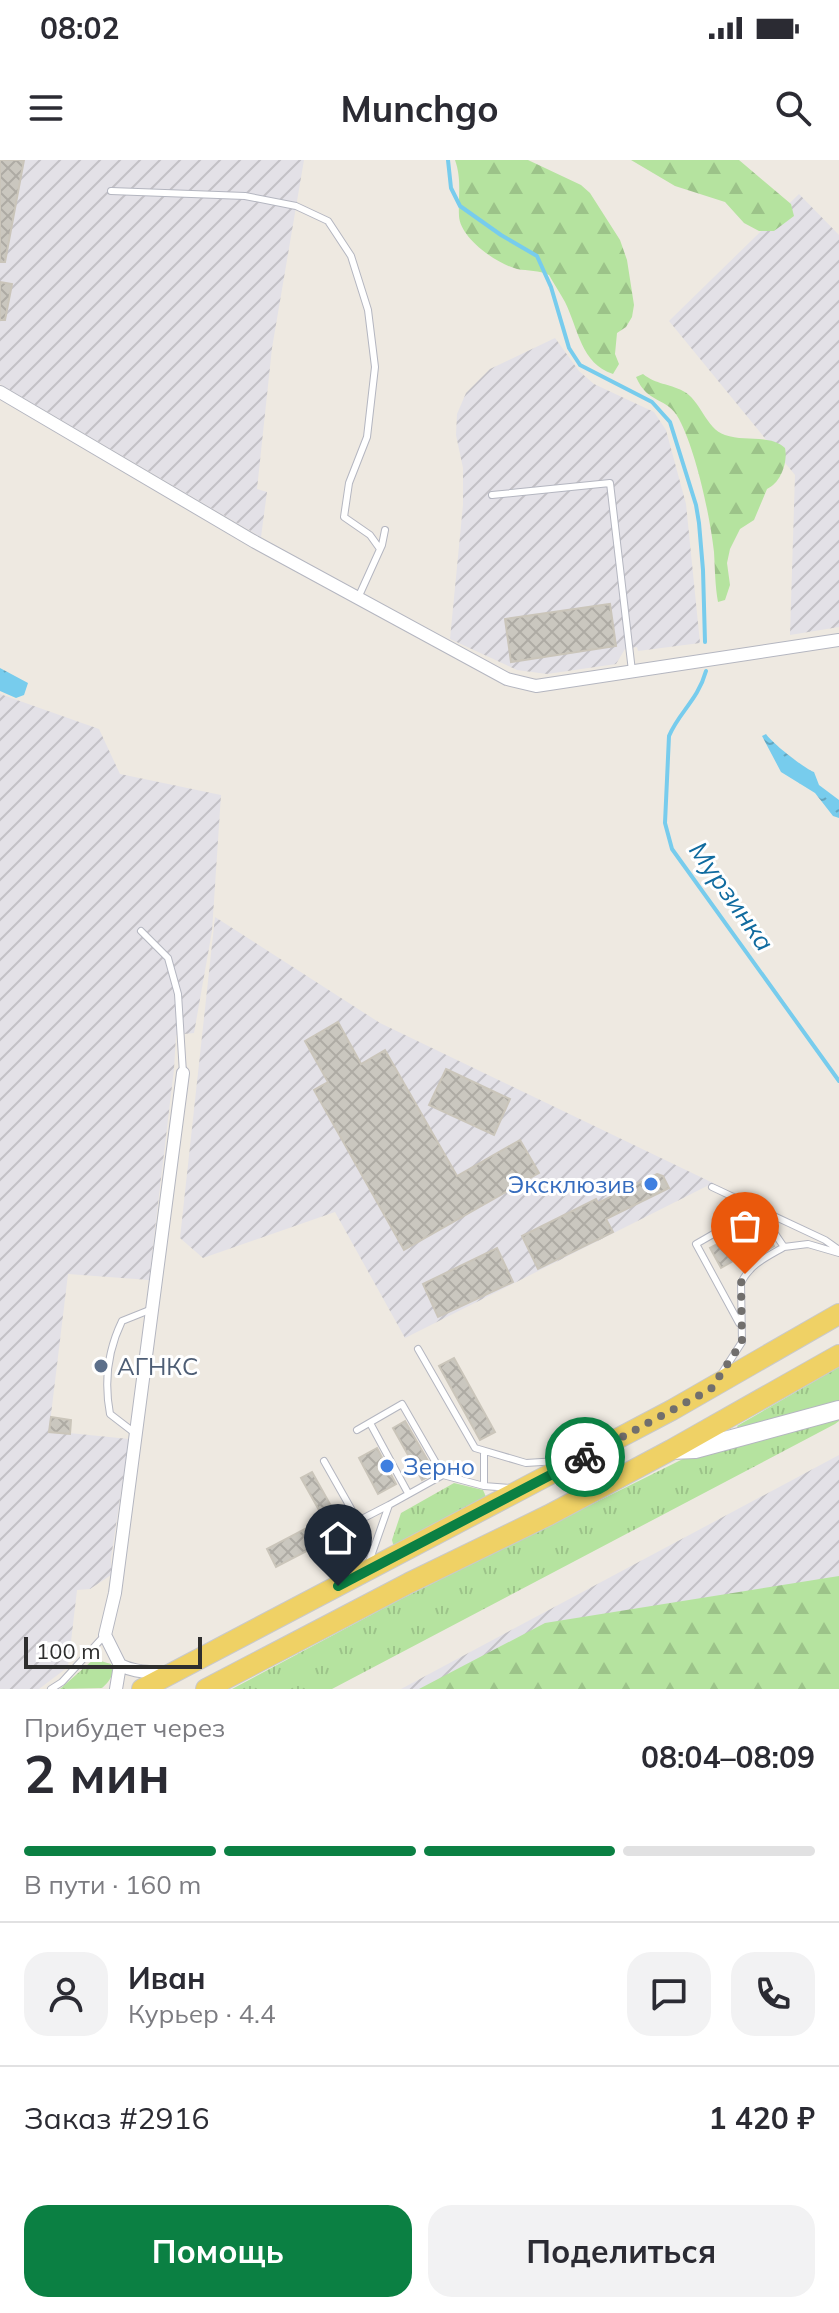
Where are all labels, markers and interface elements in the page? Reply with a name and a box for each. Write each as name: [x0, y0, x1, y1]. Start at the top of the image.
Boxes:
text: 08:02: [40, 9, 119, 47]
icon: menu: [24, 86, 68, 130]
text: Munchgo: [340, 86, 499, 131]
icon: search: [771, 86, 815, 130]
water label: Мурзинка: [682, 835, 782, 957]
place label: Эксклюзив: [508, 1169, 635, 1199]
marker: Эксклюзив: [642, 1175, 660, 1193]
pin: [711, 1192, 779, 1274]
icon: bag: [723, 1204, 767, 1248]
place label: АГНКС: [117, 1351, 198, 1381]
marker: АГНКС: [92, 1357, 110, 1375]
courier: [545, 1417, 625, 1497]
icon: bike: [563, 1435, 607, 1479]
place label: Зерно: [403, 1451, 475, 1481]
marker: Зерно: [378, 1457, 396, 1475]
pin: [304, 1504, 372, 1586]
icon: home: [316, 1516, 360, 1560]
scale bar: [24, 1633, 202, 1669]
text: 100 m: [36, 1637, 101, 1665]
text: Прибудет через: [24, 1711, 225, 1744]
text: 08:04–08:09: [641, 1738, 815, 1776]
text: 2 мин: [24, 1741, 170, 1806]
text: В пути · 160 m: [24, 1868, 201, 1901]
button: person: [24, 1952, 108, 2036]
button: chat: [627, 1952, 711, 2036]
button: phone: [731, 1952, 815, 2036]
text: Иван: [128, 1959, 206, 1997]
text: Курьер · 4.4: [128, 1997, 276, 2030]
text: Заказ #2916: [24, 2099, 209, 2137]
text: 1 420 ₽: [709, 2099, 815, 2137]
button: Помощь: [24, 2205, 412, 2297]
button: Поделиться: [428, 2205, 815, 2297]

